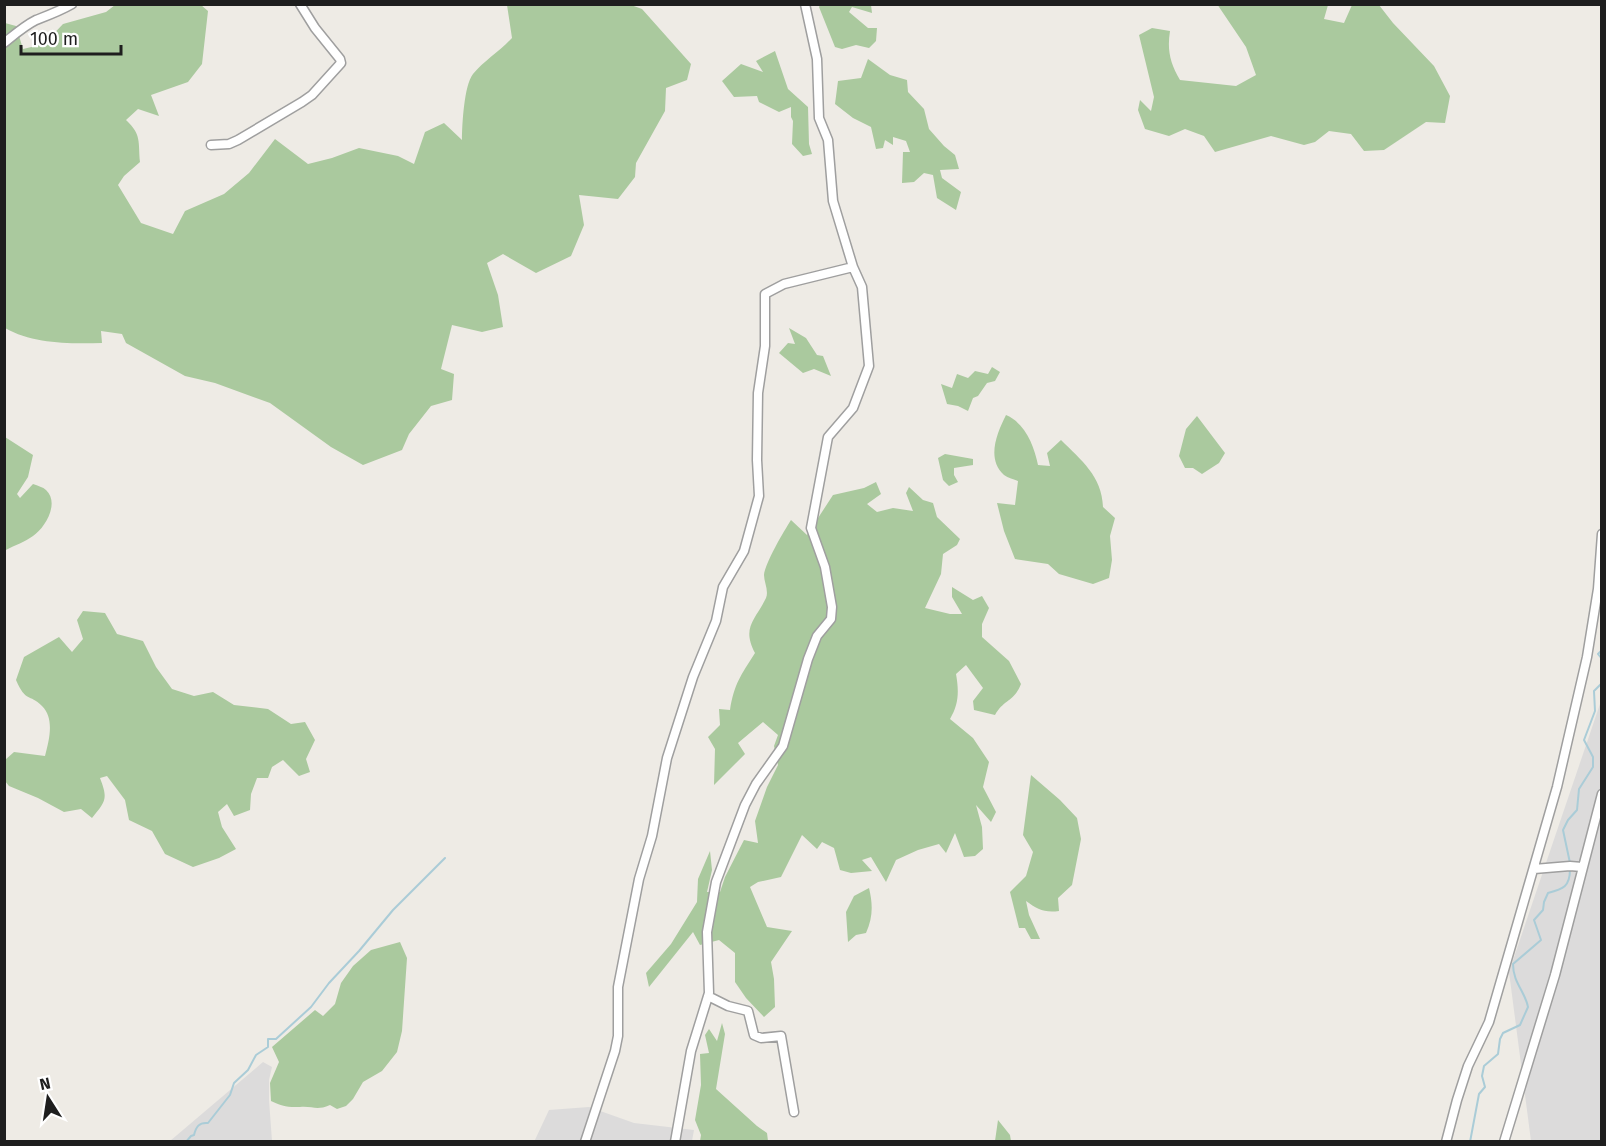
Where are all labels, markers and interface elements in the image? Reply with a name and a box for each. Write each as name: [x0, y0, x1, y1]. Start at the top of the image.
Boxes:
scale bar: [21, 18, 122, 56]
text: 100 m: [30, 28, 78, 50]
north arrow: [18, 1068, 78, 1128]
text: N: [38, 1073, 52, 1094]

